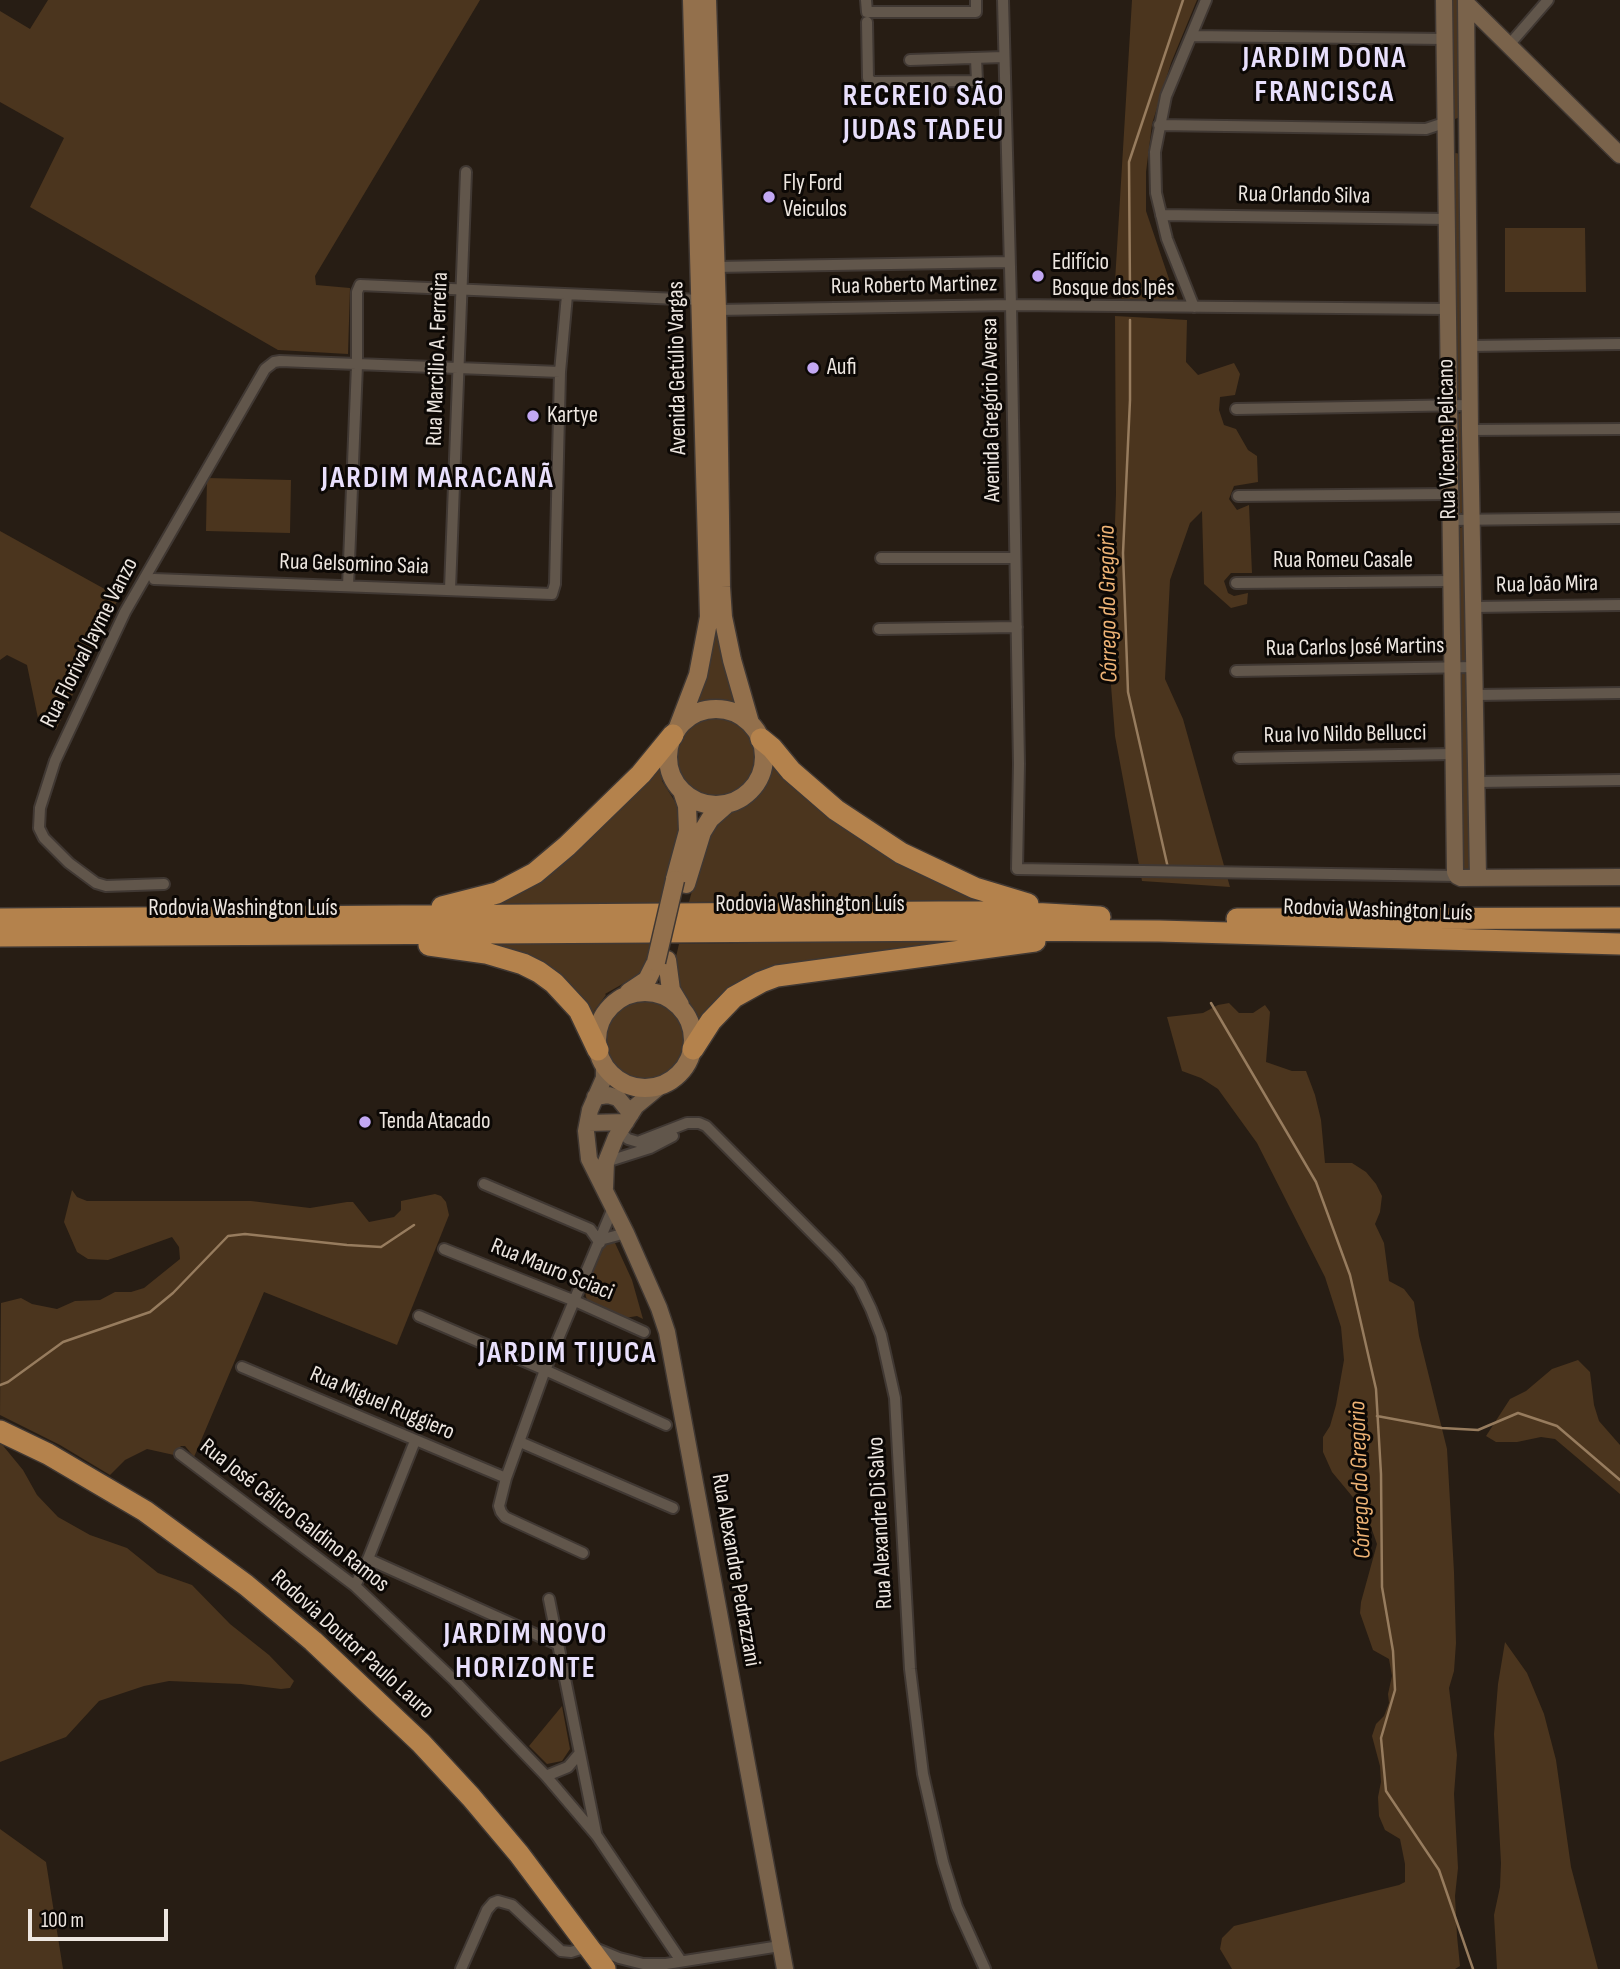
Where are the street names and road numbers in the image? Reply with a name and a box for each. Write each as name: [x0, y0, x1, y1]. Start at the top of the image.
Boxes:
street label: Rua Orlando Silva: [1238, 181, 1370, 211]
street label: Rua Marcilio A. Ferreira: [421, 271, 455, 447]
street label: Rua Roberto Martinez: [831, 271, 997, 301]
street label: Avenida Getúlio Vargas: [663, 281, 693, 455]
street label: Avenida Gregório Aversa: [977, 318, 1007, 502]
street label: Rua Vicente Pelicano: [1433, 358, 1463, 520]
street label: Rua Romeu Casale: [1273, 547, 1413, 575]
street label: Rua Gelsomino Saia: [279, 549, 429, 581]
street label: Rua Florival Jayme Vanzo: [35, 553, 145, 733]
street label: Rua João Mira: [1496, 570, 1598, 600]
street label: Rua Carlos José Martins: [1265, 633, 1445, 663]
street label: Rua Ivo Nildo Bellucci: [1263, 720, 1427, 750]
street label: Rodovia Washington Luís: [715, 891, 905, 919]
street label: Rodovia Washington Luís: [1283, 894, 1473, 928]
street label: Rodovia Washington Luís: [148, 895, 338, 923]
street label: Rua Mauro Sciaci: [487, 1233, 617, 1307]
street label: Rua Miguel Ruggiero: [305, 1361, 459, 1447]
street label: Rua José Célico Galdino Ramos: [194, 1433, 394, 1599]
street label: Rua Alexandre Di Salvo: [863, 1436, 899, 1610]
street label: Rua Alexandre Pedrazzani: [704, 1471, 766, 1669]
street label: Rodovia Doutor Paulo Lauro: [265, 1565, 439, 1725]

